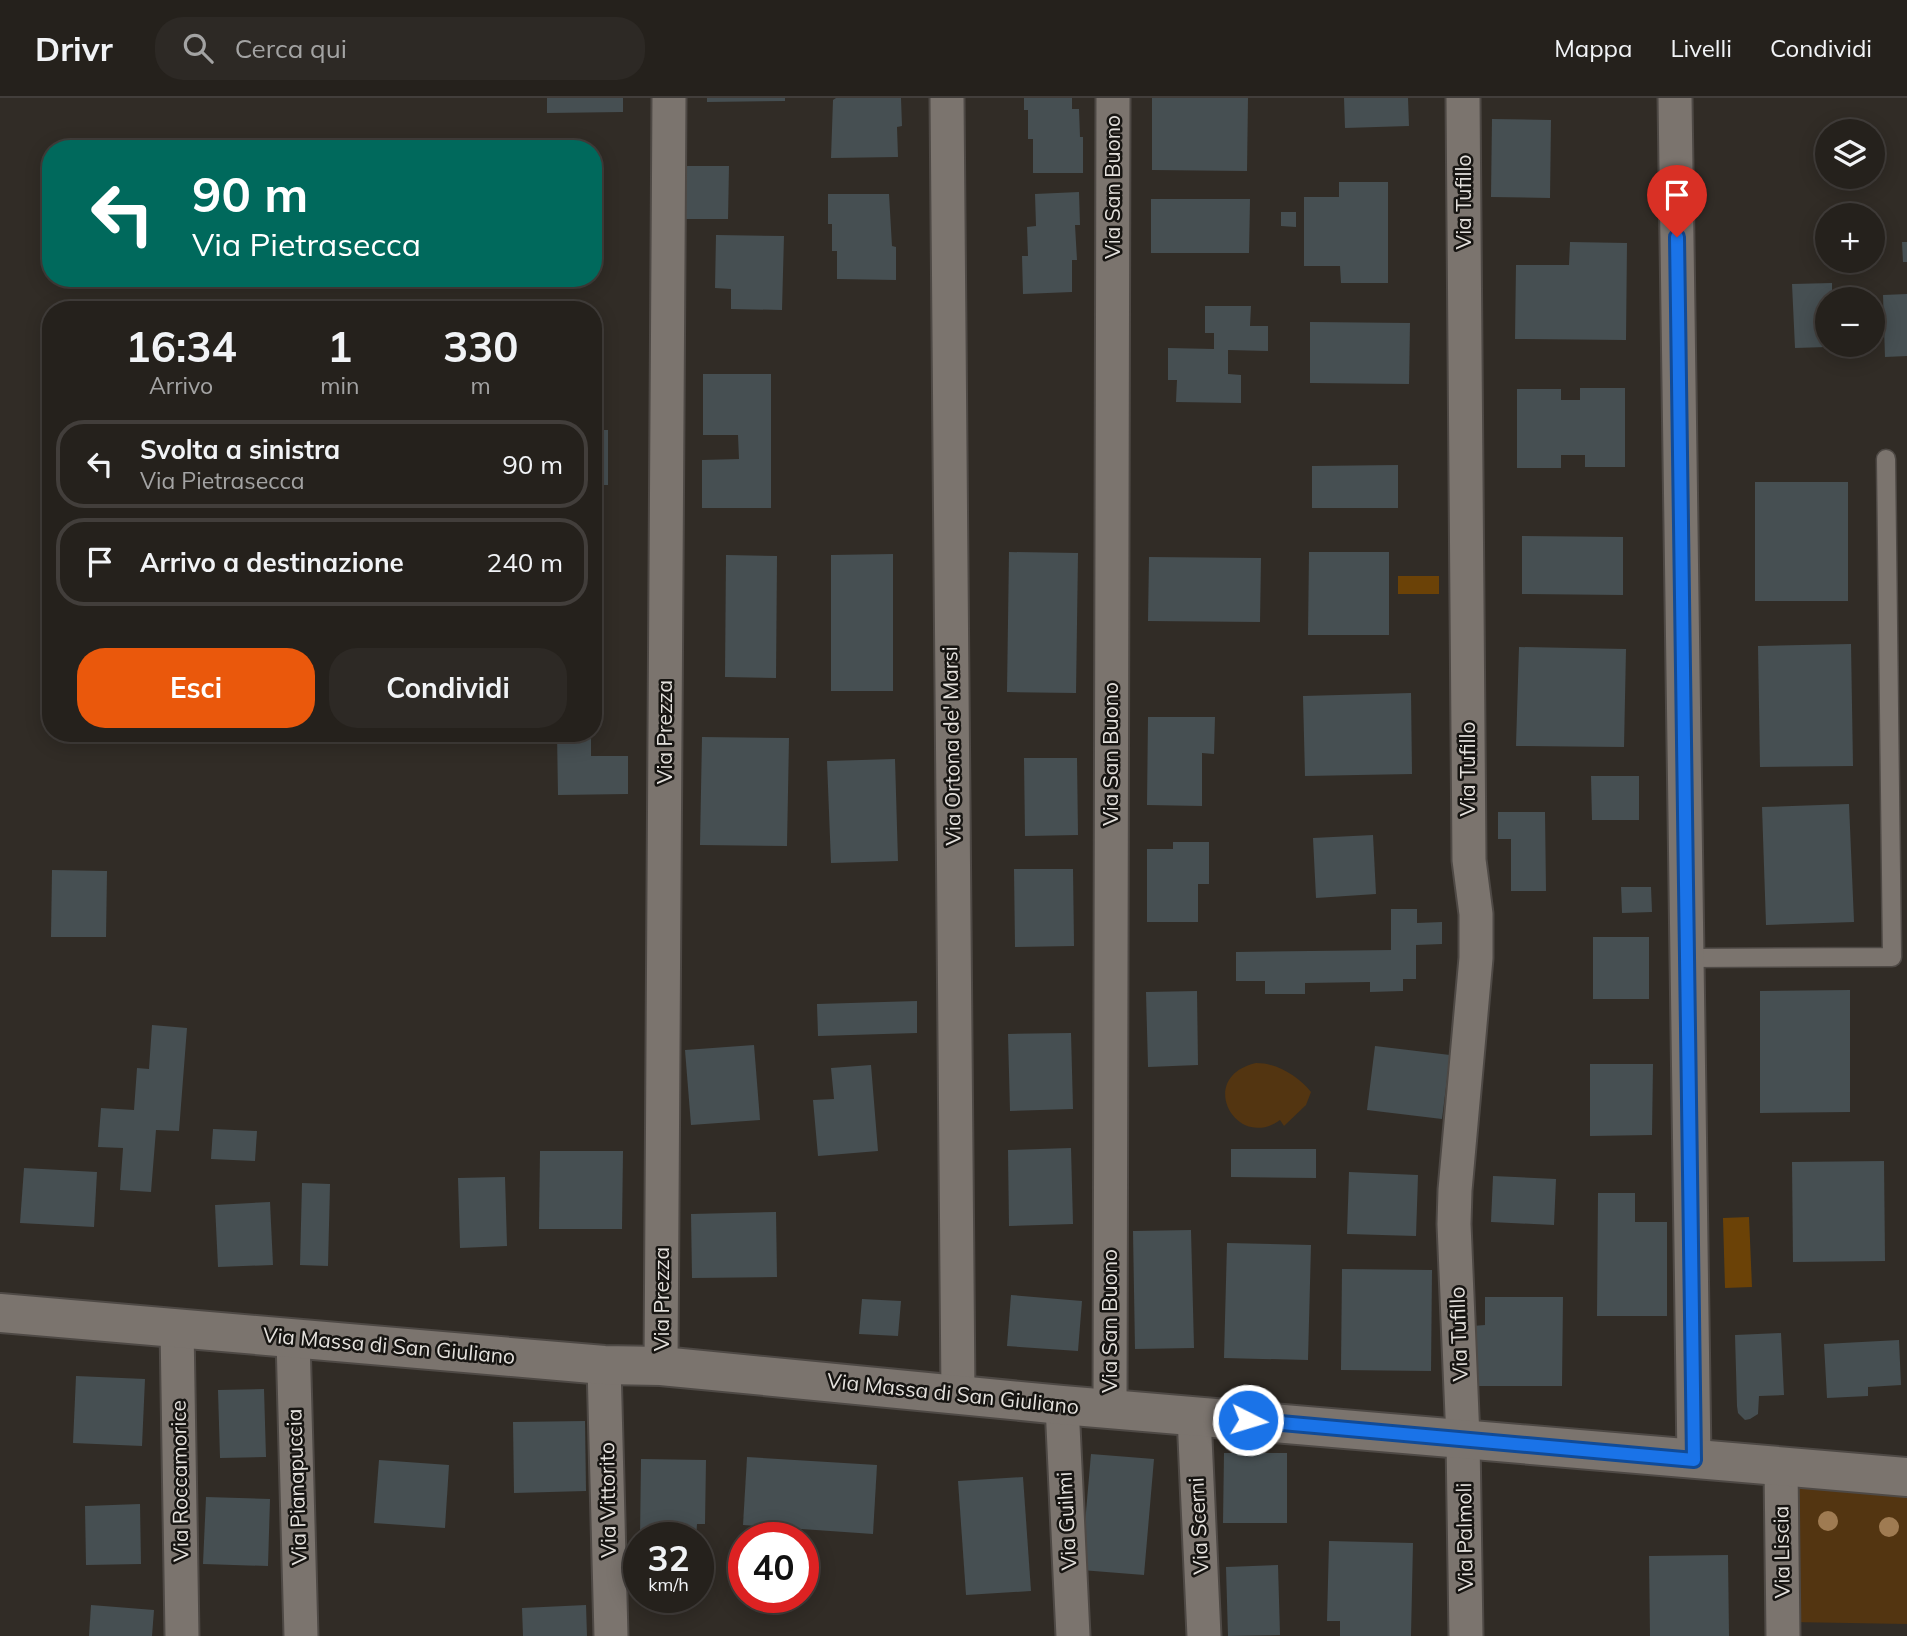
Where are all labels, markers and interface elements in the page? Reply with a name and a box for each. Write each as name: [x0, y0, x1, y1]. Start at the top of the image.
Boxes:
search box: [155, 17, 645, 80]
text: Drivr: [35, 28, 113, 69]
icon: search: [179, 29, 217, 67]
text: Cerca qui: [235, 32, 347, 65]
text: Mappa: [1554, 33, 1632, 63]
text: Livelli: [1670, 33, 1732, 63]
text: Condividi: [1770, 33, 1872, 63]
street label: Via San Buono: [1099, 115, 1125, 259]
map controls: [1815, 119, 1885, 357]
button: layers: [1815, 119, 1885, 189]
street label: Via Tufillo: [1450, 154, 1476, 250]
text: 90 m: [192, 163, 308, 224]
pin: [1647, 165, 1707, 237]
icon: left: [77, 168, 168, 259]
icon: arrive: [1658, 176, 1696, 214]
button: +: [1815, 203, 1885, 273]
text: Via Pietrasecca: [192, 224, 421, 264]
button: −: [1815, 287, 1885, 357]
text: 16:34: [126, 320, 237, 373]
text: 1: [327, 320, 352, 373]
text: 330: [443, 320, 518, 373]
text: Arrivo: [149, 371, 213, 400]
text: min: [320, 371, 359, 400]
text: m: [471, 371, 491, 400]
text: Svolta a sinistra: [140, 433, 340, 466]
icon: left: [81, 445, 119, 483]
text: 90 m: [502, 448, 563, 481]
text: Via Pietrasecca: [140, 466, 305, 495]
icon: arrive: [81, 543, 119, 581]
text: Arrivo a destinazione: [140, 546, 404, 579]
text: 240 m: [487, 546, 563, 579]
street label: Via Ortona de' Marsi: [936, 646, 966, 846]
button: Esci: [77, 648, 315, 728]
button: Condividi: [329, 648, 567, 728]
street label: Via Prezza: [651, 680, 677, 784]
street label: Via San Buono: [1097, 682, 1123, 826]
street label: Via Tufillo: [1454, 721, 1480, 817]
street label: Via Prezza: [648, 1247, 674, 1351]
street label: Via San Buono: [1096, 1249, 1122, 1393]
street label: Via Tufillo: [1443, 1286, 1473, 1382]
street label: Via Massa di San Giuliano: [262, 1321, 516, 1369]
street label: Via Massa di San Giuliano: [826, 1367, 1080, 1419]
position arrow: [1211, 1383, 1285, 1457]
street label: Via Roccamorice: [165, 1400, 193, 1562]
street label: Via Pianapuccia: [280, 1408, 312, 1566]
street label: Via Vittorito: [593, 1442, 621, 1558]
street label: Via Guilmi: [1050, 1471, 1082, 1571]
street label: Via Scerni: [1182, 1477, 1214, 1575]
street label: Via Palmoli: [1450, 1482, 1478, 1592]
street label: Via Liscia: [1767, 1506, 1795, 1599]
speed limit sign: 40: [728, 1522, 819, 1613]
text: 32: [647, 1536, 690, 1580]
text: km/h: [648, 1573, 689, 1596]

